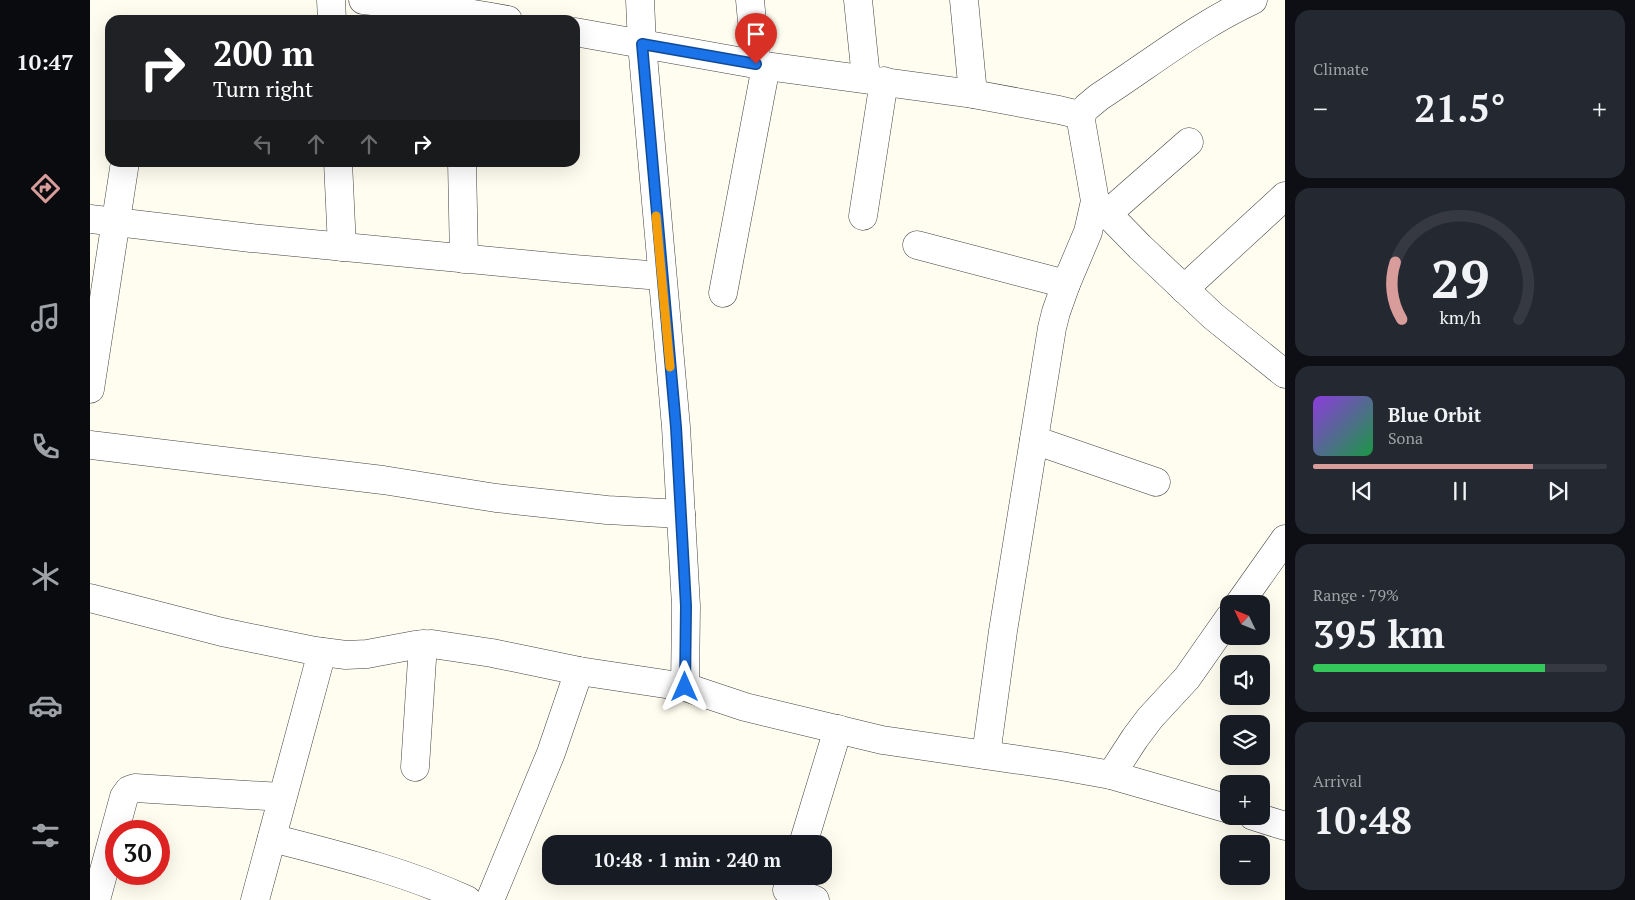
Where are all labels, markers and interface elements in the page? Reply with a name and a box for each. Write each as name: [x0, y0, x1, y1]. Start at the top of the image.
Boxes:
pin: [735, 13, 777, 64]
icon: arrive: [742, 20, 770, 48]
text: 200 m: [213, 30, 314, 76]
icon: right: [130, 35, 195, 100]
text: 10:47: [16, 47, 74, 76]
text: Climate: [1313, 58, 1369, 80]
text: Turn right: [213, 74, 313, 103]
text: 21.5°: [1414, 83, 1506, 133]
text: −: [1313, 90, 1328, 127]
text: +: [1592, 90, 1607, 127]
icon: left: [249, 130, 277, 158]
icon: ahead: [302, 130, 330, 158]
icon: ahead: [355, 130, 383, 158]
icon: right: [408, 130, 436, 158]
icon: directions: [28, 171, 63, 206]
text: 29: [1431, 244, 1489, 313]
icon: music: [28, 300, 63, 335]
text: km/h: [1439, 305, 1481, 329]
text: Blue Orbit: [1388, 402, 1481, 427]
text: Sona: [1388, 427, 1423, 449]
icon: phone: [28, 429, 63, 464]
icon: previous: [1348, 477, 1376, 505]
icon: pause: [1446, 477, 1474, 505]
icon: next: [1544, 477, 1572, 505]
icon: climate: [28, 559, 63, 594]
text: Range · 79%: [1313, 584, 1399, 606]
north arrow: [1220, 595, 1270, 645]
map controls: [1220, 595, 1270, 885]
text: 395 km: [1313, 609, 1445, 659]
button: sound: [1220, 655, 1270, 705]
position arrow: [658, 660, 710, 712]
icon: car: [28, 688, 63, 723]
button: layers: [1220, 715, 1270, 765]
text: Arrival: [1313, 770, 1362, 792]
button: +: [1220, 775, 1270, 825]
text: 10:48: [1313, 795, 1412, 845]
icon: filters: [28, 818, 63, 853]
speed limit sign: 30: [105, 820, 170, 885]
button: −: [1220, 835, 1270, 885]
text: 10:48 · 1 min · 240 m: [593, 847, 781, 872]

